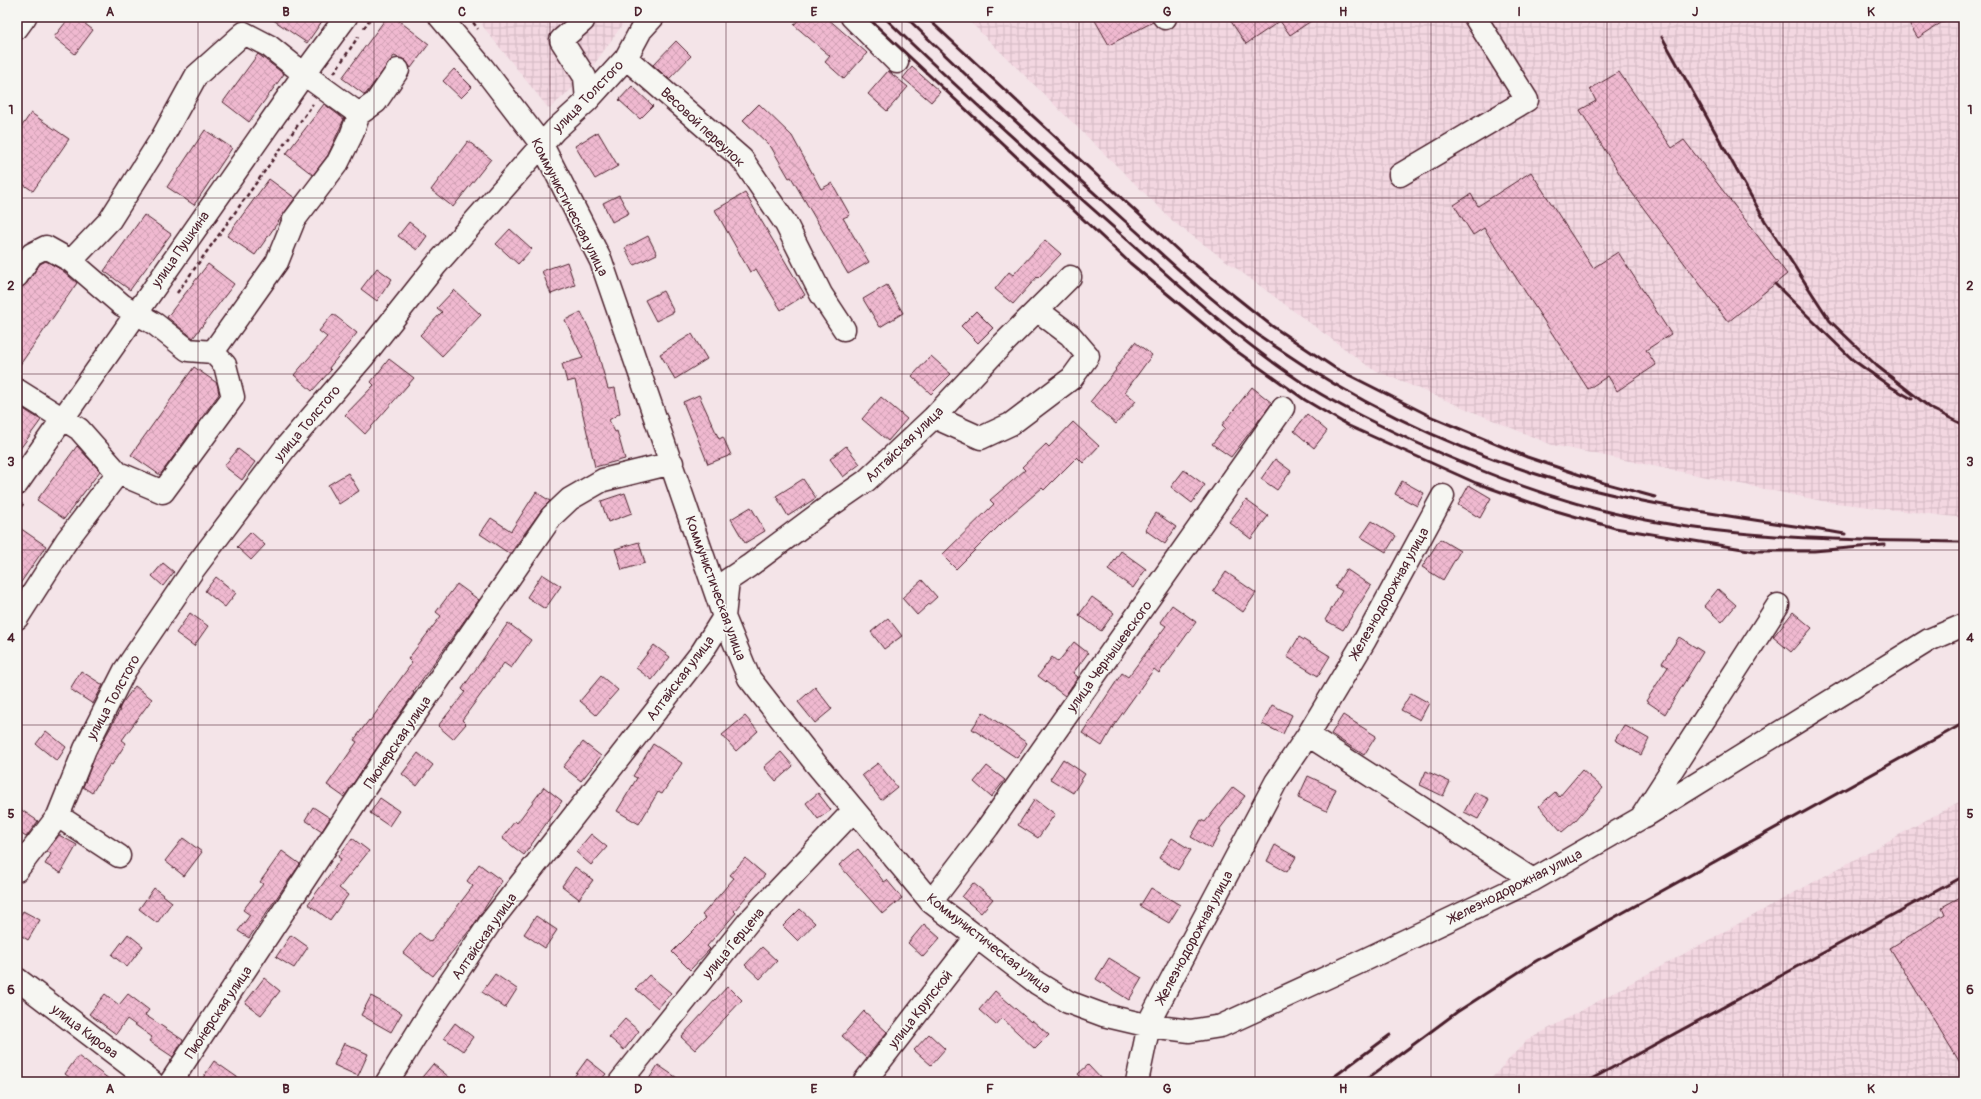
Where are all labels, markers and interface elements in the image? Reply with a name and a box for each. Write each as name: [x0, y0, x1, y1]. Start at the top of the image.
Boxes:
text: A: [106, 4, 115, 20]
text: B: [282, 4, 290, 20]
text: C: [458, 4, 466, 20]
text: D: [634, 4, 642, 20]
text: E: [811, 4, 818, 20]
text: F: [986, 4, 994, 20]
text: G: [1163, 4, 1172, 20]
text: H: [1339, 4, 1347, 20]
text: I: [1517, 4, 1521, 20]
text: J: [1692, 4, 1698, 20]
text: K: [1867, 4, 1875, 20]
street label: улица Толстого: [549, 56, 628, 137]
street label: Весовой переулок: [657, 84, 748, 171]
text: 1: [8, 102, 14, 118]
text: 1: [1967, 102, 1973, 118]
street label: Коммунистическая улица: [527, 135, 612, 279]
street label: улица Пушкина: [147, 208, 213, 291]
text: 2: [7, 278, 15, 294]
text: 2: [1966, 278, 1974, 294]
street label: улица Толстого: [270, 381, 344, 466]
street label: Алтайская улица: [862, 403, 947, 486]
text: 3: [7, 454, 15, 470]
text: 3: [1966, 454, 1974, 470]
street label: Коммунистическая улица: [681, 514, 750, 663]
street label: Железнодорожная улица: [1345, 524, 1433, 664]
street label: улица Чернышевского: [1063, 597, 1156, 716]
text: 4: [7, 630, 15, 646]
text: 4: [1966, 630, 1974, 646]
street label: Алтайская улица: [643, 632, 718, 724]
street label: улица Толстого: [83, 652, 144, 743]
street label: Пионерская улица: [360, 693, 435, 792]
text: 5: [7, 806, 15, 822]
text: 5: [1966, 806, 1974, 822]
street label: Железнодорожная улица: [1444, 845, 1585, 928]
street label: Железнодорожная улица: [1151, 868, 1237, 1008]
street label: Алтайская улица: [448, 890, 521, 983]
street label: Коммунистическая улица: [923, 890, 1054, 997]
street label: улица Герцена: [698, 904, 768, 983]
street label: Пионерская улица: [181, 963, 256, 1062]
street label: улица Крупской: [884, 967, 956, 1052]
text: 6: [7, 982, 15, 998]
text: 6: [1966, 982, 1974, 998]
street label: улица Кирова: [47, 1000, 122, 1062]
text: A: [106, 1081, 115, 1097]
text: B: [282, 1081, 290, 1097]
text: C: [458, 1081, 466, 1097]
text: D: [634, 1081, 642, 1097]
text: E: [811, 1081, 818, 1097]
text: F: [986, 1081, 994, 1097]
text: G: [1163, 1081, 1172, 1097]
text: H: [1339, 1081, 1347, 1097]
text: I: [1517, 1081, 1521, 1097]
text: J: [1692, 1081, 1698, 1097]
text: K: [1867, 1081, 1875, 1097]

